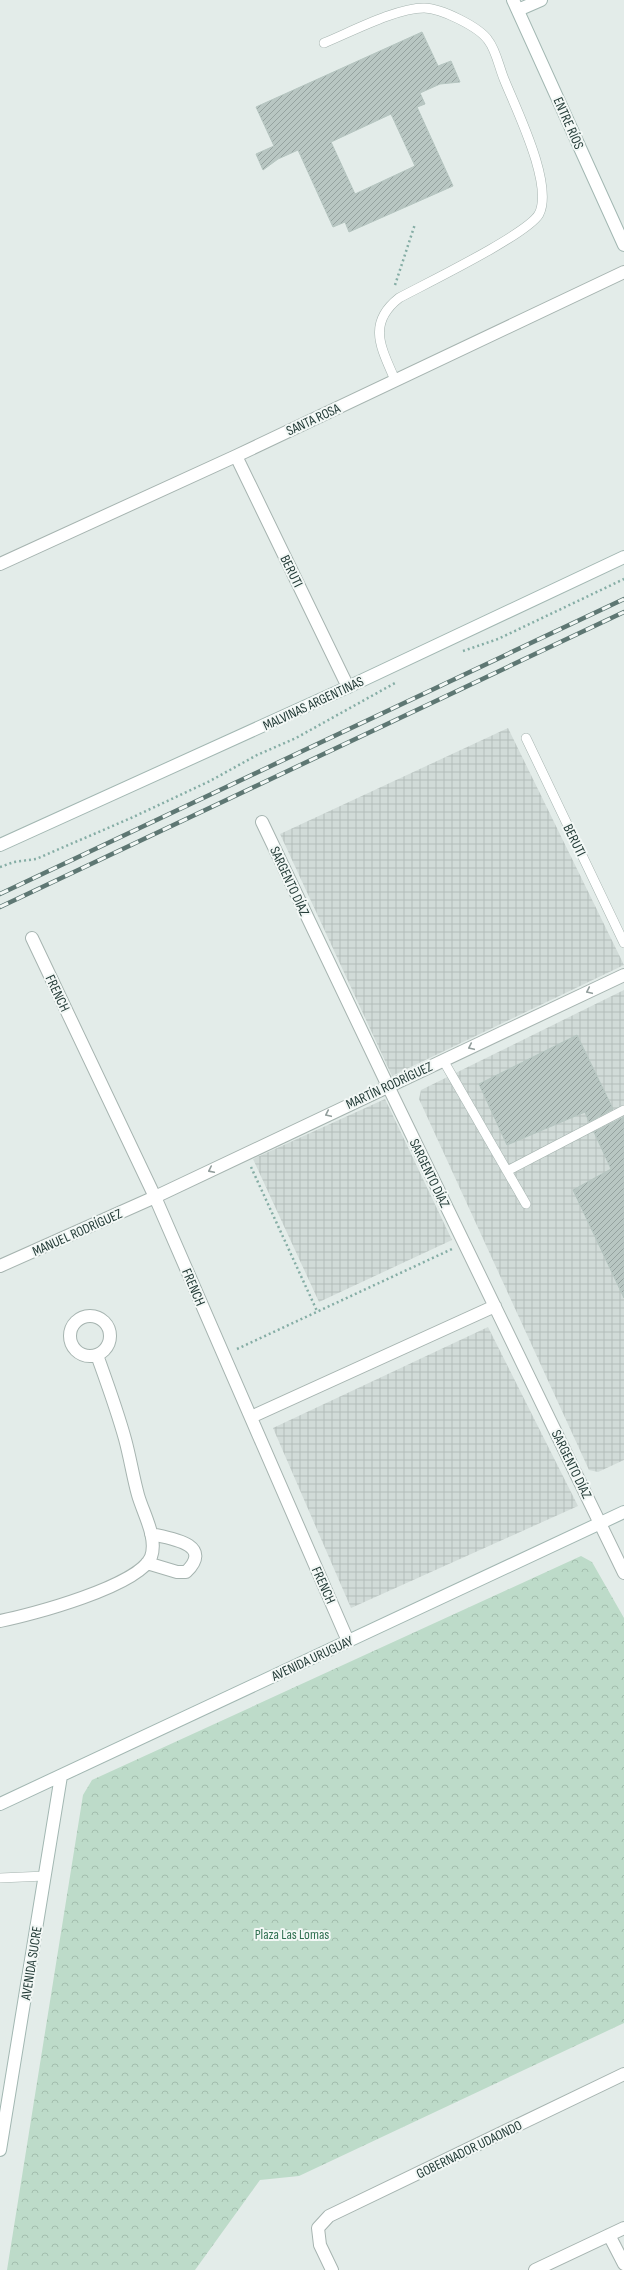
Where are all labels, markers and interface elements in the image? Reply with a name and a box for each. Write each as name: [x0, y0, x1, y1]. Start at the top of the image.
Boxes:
street label: ENTRE RÍOS: [550, 95, 588, 152]
street label: SANTA ROSA: [284, 399, 344, 439]
street label: BERUTI: [276, 552, 307, 590]
street label: MALVINAS ARGENTINAS: [260, 673, 366, 734]
street label: BERUTI: [559, 821, 590, 859]
street label: SARGENTO DÍAZ: [266, 844, 313, 919]
street label: FRENCH: [42, 972, 73, 1014]
one-way arrow: [585, 986, 593, 994]
one-way arrow: [468, 1042, 475, 1050]
street label: MARTÍN RODRÍGUEZ: [343, 1058, 435, 1113]
one-way arrow: [325, 1109, 333, 1117]
street label: SARGENTO DÍAZ: [406, 1136, 454, 1211]
one-way arrow: [208, 1165, 215, 1173]
street label: MANUEL RODRÍGUEZ: [30, 1205, 125, 1260]
street label: FRENCH: [178, 1266, 209, 1308]
street label: SARGENTO DÍAZ: [548, 1427, 596, 1502]
street label: FRENCH: [308, 1564, 339, 1606]
street label: AVENIDA URUGUAY: [268, 1632, 356, 1685]
street label: AVENIDA SUCRE: [17, 1925, 46, 2002]
park label: Plaza Las Lomas: [255, 1926, 329, 1943]
street label: GOBERNADOR UDAONDO: [414, 2116, 525, 2182]

